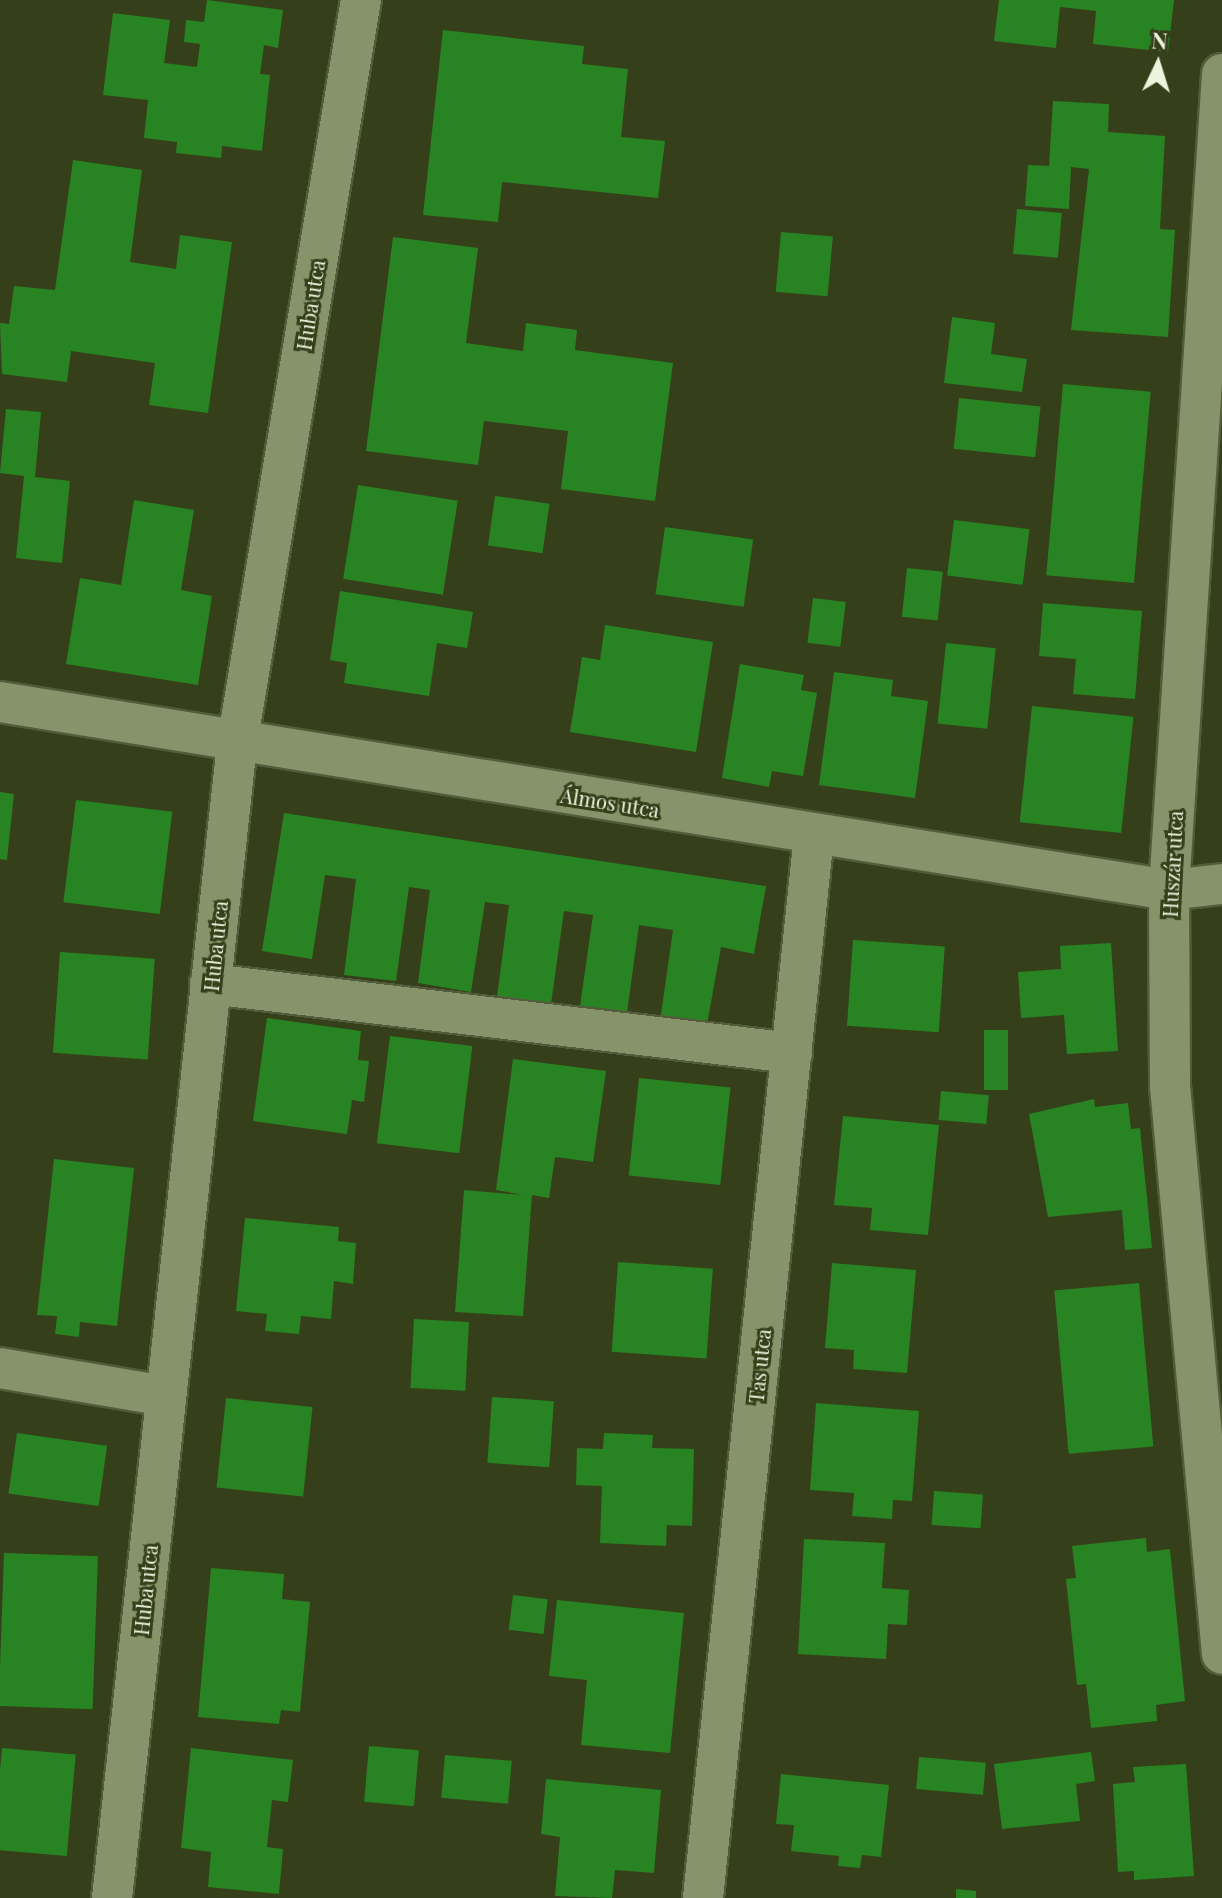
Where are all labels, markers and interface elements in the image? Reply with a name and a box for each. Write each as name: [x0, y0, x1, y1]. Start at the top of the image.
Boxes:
north arrow: [1118, 24, 1198, 104]
text: N: [1151, 25, 1169, 56]
street label: Huba utca: [291, 258, 329, 352]
street label: Álmos utca: [559, 782, 661, 822]
street label: Huszár utca: [1157, 810, 1187, 918]
street label: Huba utca: [198, 899, 232, 993]
street label: Tas utca: [743, 1328, 775, 1404]
street label: Huba utca: [128, 1543, 162, 1637]

